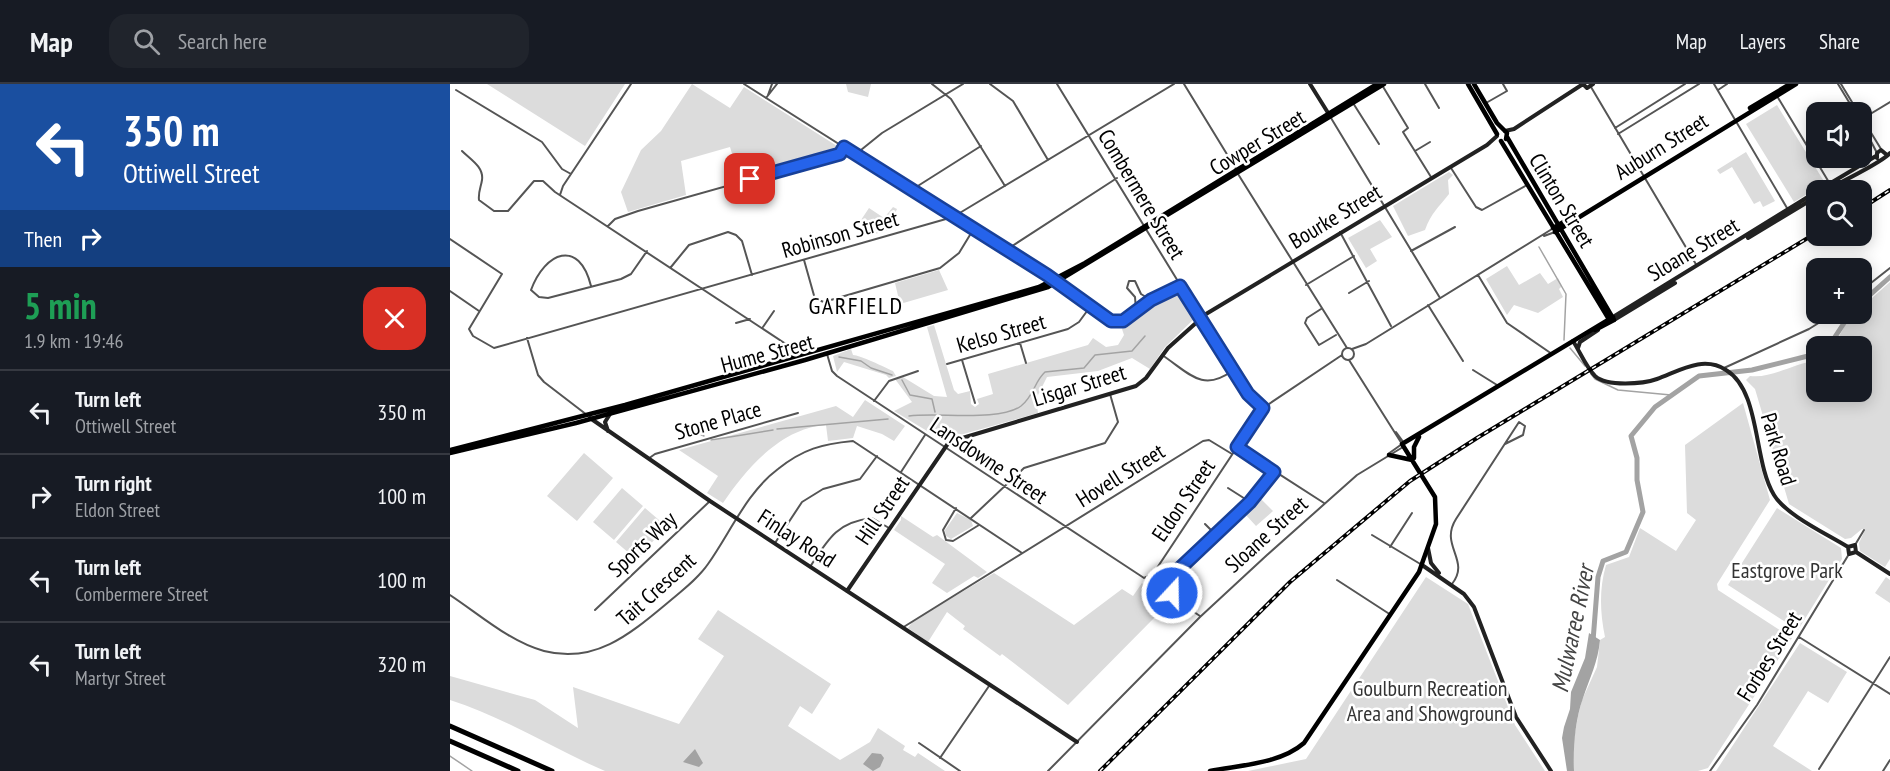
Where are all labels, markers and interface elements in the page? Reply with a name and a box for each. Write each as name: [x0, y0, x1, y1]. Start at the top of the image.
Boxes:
search box: [109, 14, 529, 68]
text: Map: [30, 23, 73, 60]
icon: search: [130, 25, 163, 58]
text: Search here: [178, 27, 267, 55]
text: Map: [1676, 28, 1707, 55]
text: Layers: [1740, 28, 1786, 55]
text: Share: [1819, 28, 1860, 55]
map controls: [1806, 102, 1872, 402]
button: sound: [1806, 102, 1872, 168]
text: 350 m: [123, 103, 220, 158]
street label: Cowper Street: [1204, 103, 1310, 181]
street label: Auburn Street: [1609, 106, 1713, 186]
icon: left: [24, 108, 102, 186]
street label: Combermere Street: [1092, 124, 1192, 264]
street label: Clinton Street: [1523, 148, 1601, 252]
pin: [724, 153, 775, 204]
text: Ottiwell Street: [123, 156, 260, 190]
icon: arrive: [733, 162, 766, 195]
street label: Bourke Street: [1284, 177, 1386, 255]
button: search: [1806, 180, 1872, 246]
street label: Robinson Street: [778, 204, 902, 264]
street label: Sloane Street: [1642, 211, 1744, 287]
icon: right: [74, 222, 107, 255]
text: Then: [24, 225, 62, 253]
button: +: [1806, 258, 1872, 324]
text: 5 min: [24, 282, 97, 329]
button: close: [363, 287, 426, 350]
district label: GARFIELD: [808, 290, 904, 321]
street label: Kelso Street: [953, 307, 1049, 359]
street label: Hume Street: [718, 327, 816, 379]
text: 1.9 km · 19:46: [24, 328, 123, 354]
button: −: [1806, 336, 1872, 402]
street label: Lisgar Street: [1029, 358, 1129, 412]
text: Turn left: [75, 385, 141, 413]
street label: Stone Place: [672, 394, 764, 446]
icon: left: [24, 396, 57, 429]
text: 350 m: [377, 398, 426, 426]
street label: Park Road: [1755, 409, 1803, 489]
street label: Lansdowne Street: [925, 411, 1053, 509]
text: Ottiwell Street: [75, 413, 176, 439]
street label: Hovell Street: [1071, 437, 1169, 513]
street label: Eldon Street: [1145, 453, 1221, 547]
text: Turn right: [75, 469, 152, 497]
street label: Hill Street: [849, 470, 915, 550]
icon: right: [24, 480, 57, 513]
text: 100 m: [377, 482, 426, 510]
street label: Sloane Street: [1219, 490, 1313, 578]
text: Eldon Street: [75, 497, 160, 523]
street label: Finlay Road: [753, 502, 841, 574]
street label: Sports Way: [602, 505, 683, 583]
street label: Tait Crescent: [611, 546, 701, 632]
text: Turn left: [75, 553, 141, 581]
park label: Eastgrove Park: [1731, 556, 1843, 584]
water label: Mulwaree River: [1544, 559, 1602, 695]
position arrow: [1140, 561, 1204, 625]
icon: left: [24, 564, 57, 597]
text: 100 m: [377, 566, 426, 594]
text: Combermere Street: [75, 581, 208, 607]
street label: Forbes Street: [1730, 606, 1808, 706]
text: Turn left: [75, 637, 141, 665]
icon: left: [24, 648, 57, 681]
text: 320 m: [377, 650, 426, 678]
text: Martyr Street: [75, 665, 166, 691]
park label: Goulburn Recreation Area and Showground: [1347, 674, 1513, 727]

